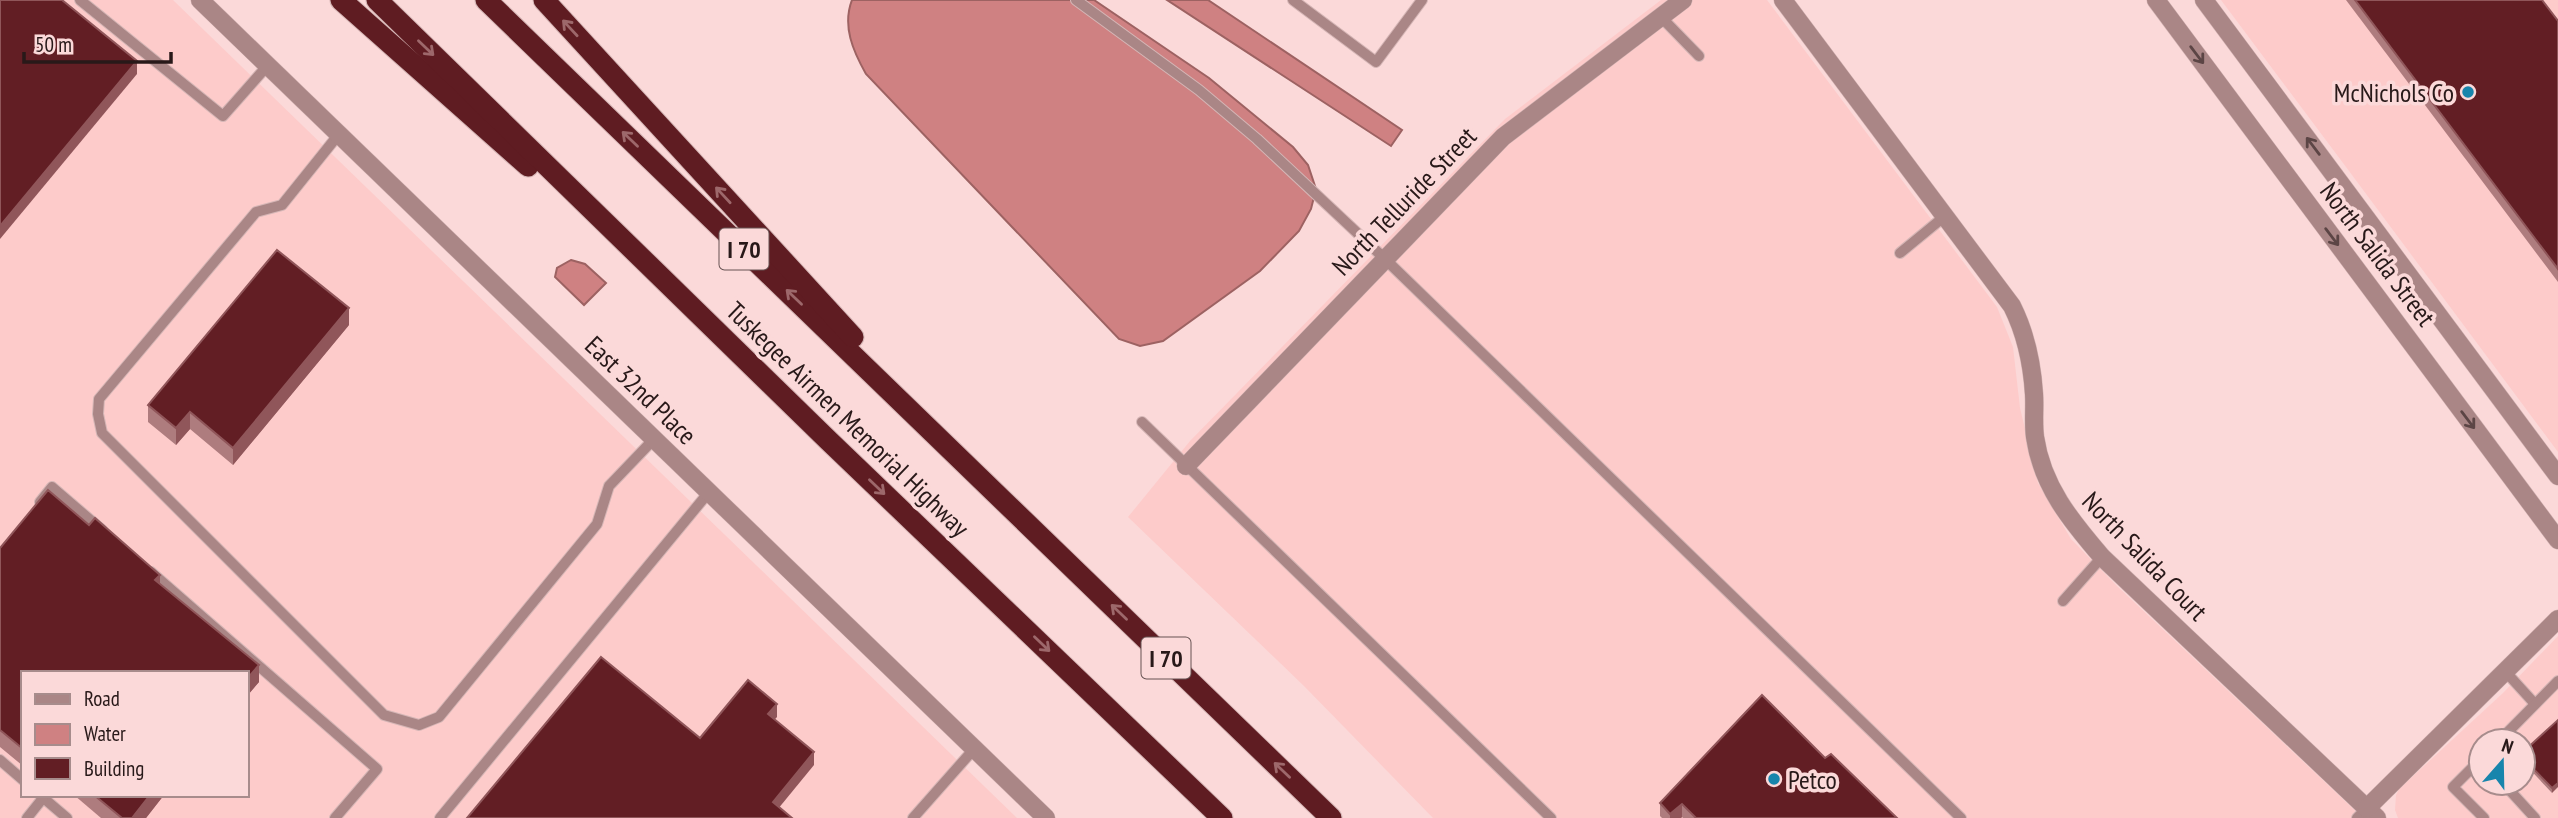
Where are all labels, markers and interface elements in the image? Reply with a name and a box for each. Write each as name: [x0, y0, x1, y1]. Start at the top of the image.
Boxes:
one-way arrow: [561, 20, 578, 37]
scale bar: [24, 21, 172, 65]
text: 50 m: [35, 31, 72, 58]
one-way arrow: [418, 39, 435, 56]
one-way arrow: [2189, 45, 2204, 64]
place label: McNichols Co: [2334, 76, 2454, 109]
marker: McNichols Co: [2460, 84, 2476, 100]
street label: North Telluride Street: [1325, 120, 1483, 282]
one-way arrow: [622, 131, 639, 148]
one-way arrow: [2305, 137, 2320, 155]
street label: North Salida Street: [2313, 176, 2443, 332]
one-way arrow: [715, 187, 732, 204]
one-way arrow: [2325, 227, 2340, 246]
road number: I 70: [720, 228, 768, 270]
one-way arrow: [786, 289, 803, 306]
street label: Tuskegee Airmen Memorial Highway: [720, 294, 976, 544]
street label: East 32nd Place: [578, 329, 704, 451]
one-way arrow: [2461, 410, 2475, 429]
one-way arrow: [869, 478, 886, 495]
street label: North Salida Court: [2075, 485, 2215, 627]
one-way arrow: [1111, 603, 1128, 620]
one-way arrow: [1033, 636, 1050, 653]
road number: I 70: [1142, 638, 1190, 678]
legend: [21, 671, 248, 797]
text: Road: [84, 685, 120, 712]
text: Water: [84, 720, 126, 747]
north arrow: [2467, 727, 2537, 797]
text: N: [2499, 733, 2517, 759]
text: Building: [84, 755, 144, 782]
one-way arrow: [1274, 762, 1291, 779]
place label: Petco: [1788, 763, 1837, 796]
marker: Petco: [1766, 771, 1782, 787]

